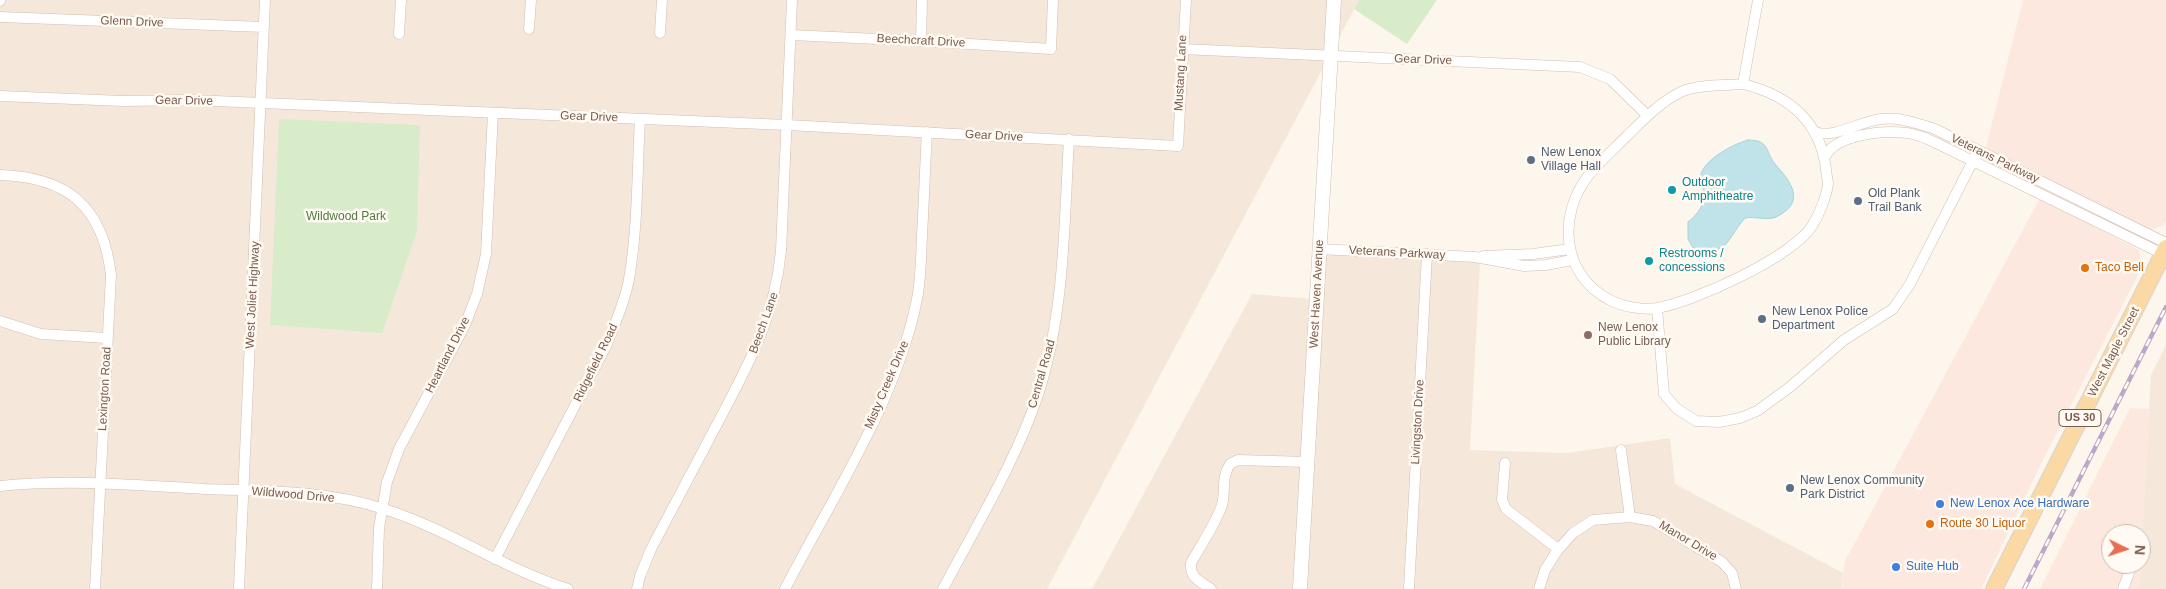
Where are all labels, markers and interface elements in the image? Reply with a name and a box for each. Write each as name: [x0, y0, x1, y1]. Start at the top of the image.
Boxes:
street label: Glenn Drive: [100, 14, 164, 30]
street label: Beechcraft Drive: [876, 31, 966, 51]
street label: Mustang Lane: [1172, 35, 1190, 111]
street label: Gear Drive: [1394, 52, 1452, 68]
street label: Gear Drive: [155, 93, 213, 109]
street label: Gear Drive: [560, 109, 618, 125]
street label: Gear Drive: [965, 127, 1023, 145]
street label: Veterans Parkway: [1948, 131, 2042, 187]
place label: New Lenox Village Hall: [1541, 146, 1601, 174]
marker: New Lenox Village Hall: [1525, 154, 1537, 166]
place label: Outdoor Amphitheatre: [1682, 176, 1753, 204]
marker: Outdoor Amphitheatre: [1666, 184, 1678, 196]
place label: Old Plank Trail Bank: [1868, 187, 1922, 215]
marker: Old Plank Trail Bank: [1852, 195, 1864, 207]
park label: Wildwood Park: [306, 210, 386, 224]
street label: West Haven Avenue: [1307, 239, 1327, 349]
street label: West Joliet Highway: [243, 241, 263, 349]
street label: Veterans Parkway: [1348, 243, 1446, 263]
place label: Restrooms / concessions: [1659, 247, 1725, 275]
marker: Restrooms / concessions: [1643, 255, 1655, 267]
place label: Taco Bell: [2095, 261, 2144, 275]
marker: Taco Bell: [2079, 262, 2091, 274]
street label: Beech Lane: [746, 290, 782, 356]
place label: New Lenox Police Department: [1772, 305, 1868, 333]
street label: West Maple Street: [2085, 305, 2143, 399]
marker: New Lenox Police Department: [1756, 313, 1768, 325]
street label: Heartland Drive: [423, 315, 473, 395]
street label: Ridgefield Road: [571, 321, 621, 405]
place label: New Lenox Public Library: [1598, 321, 1671, 349]
marker: New Lenox Public Library: [1582, 329, 1594, 341]
street label: Central Road: [1025, 338, 1059, 410]
street label: Misty Creek Drive: [862, 339, 912, 431]
street label: Lexington Road: [96, 347, 114, 431]
street label: Livingston Drive: [1409, 379, 1427, 465]
road number: US 30: [2059, 409, 2101, 426]
place label: New Lenox Community Park District: [1800, 474, 1924, 502]
marker: New Lenox Community Park District: [1784, 482, 1796, 494]
street label: Wildwood Drive: [251, 484, 335, 506]
place label: New Lenox Ace Hardware: [1950, 497, 2089, 511]
marker: New Lenox Ace Hardware: [1934, 498, 1946, 510]
place label: Route 30 Liquor: [1940, 517, 2025, 531]
street label: Manor Drive: [1656, 518, 1720, 564]
marker: Route 30 Liquor: [1924, 518, 1936, 530]
north arrow: [2101, 524, 2151, 574]
text: N: [2132, 544, 2148, 556]
place label: Suite Hub: [1906, 560, 1959, 574]
marker: Suite Hub: [1890, 561, 1902, 573]

